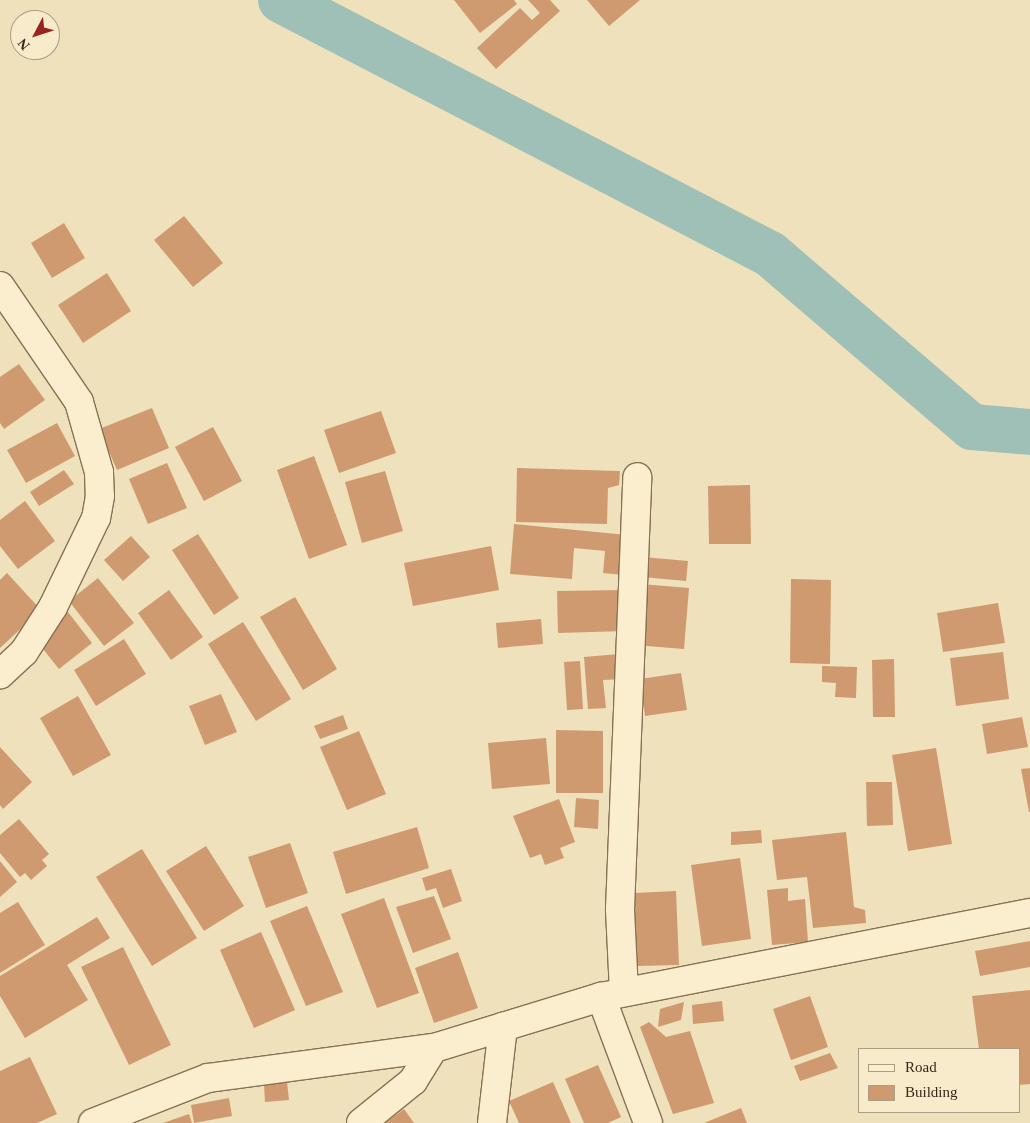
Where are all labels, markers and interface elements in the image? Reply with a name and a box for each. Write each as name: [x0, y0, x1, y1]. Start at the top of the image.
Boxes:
north arrow: [10, 10, 60, 60]
text: N: [15, 36, 33, 53]
legend: [858, 1048, 1020, 1113]
text: Road: [905, 1059, 937, 1075]
text: Building: [905, 1084, 958, 1100]

